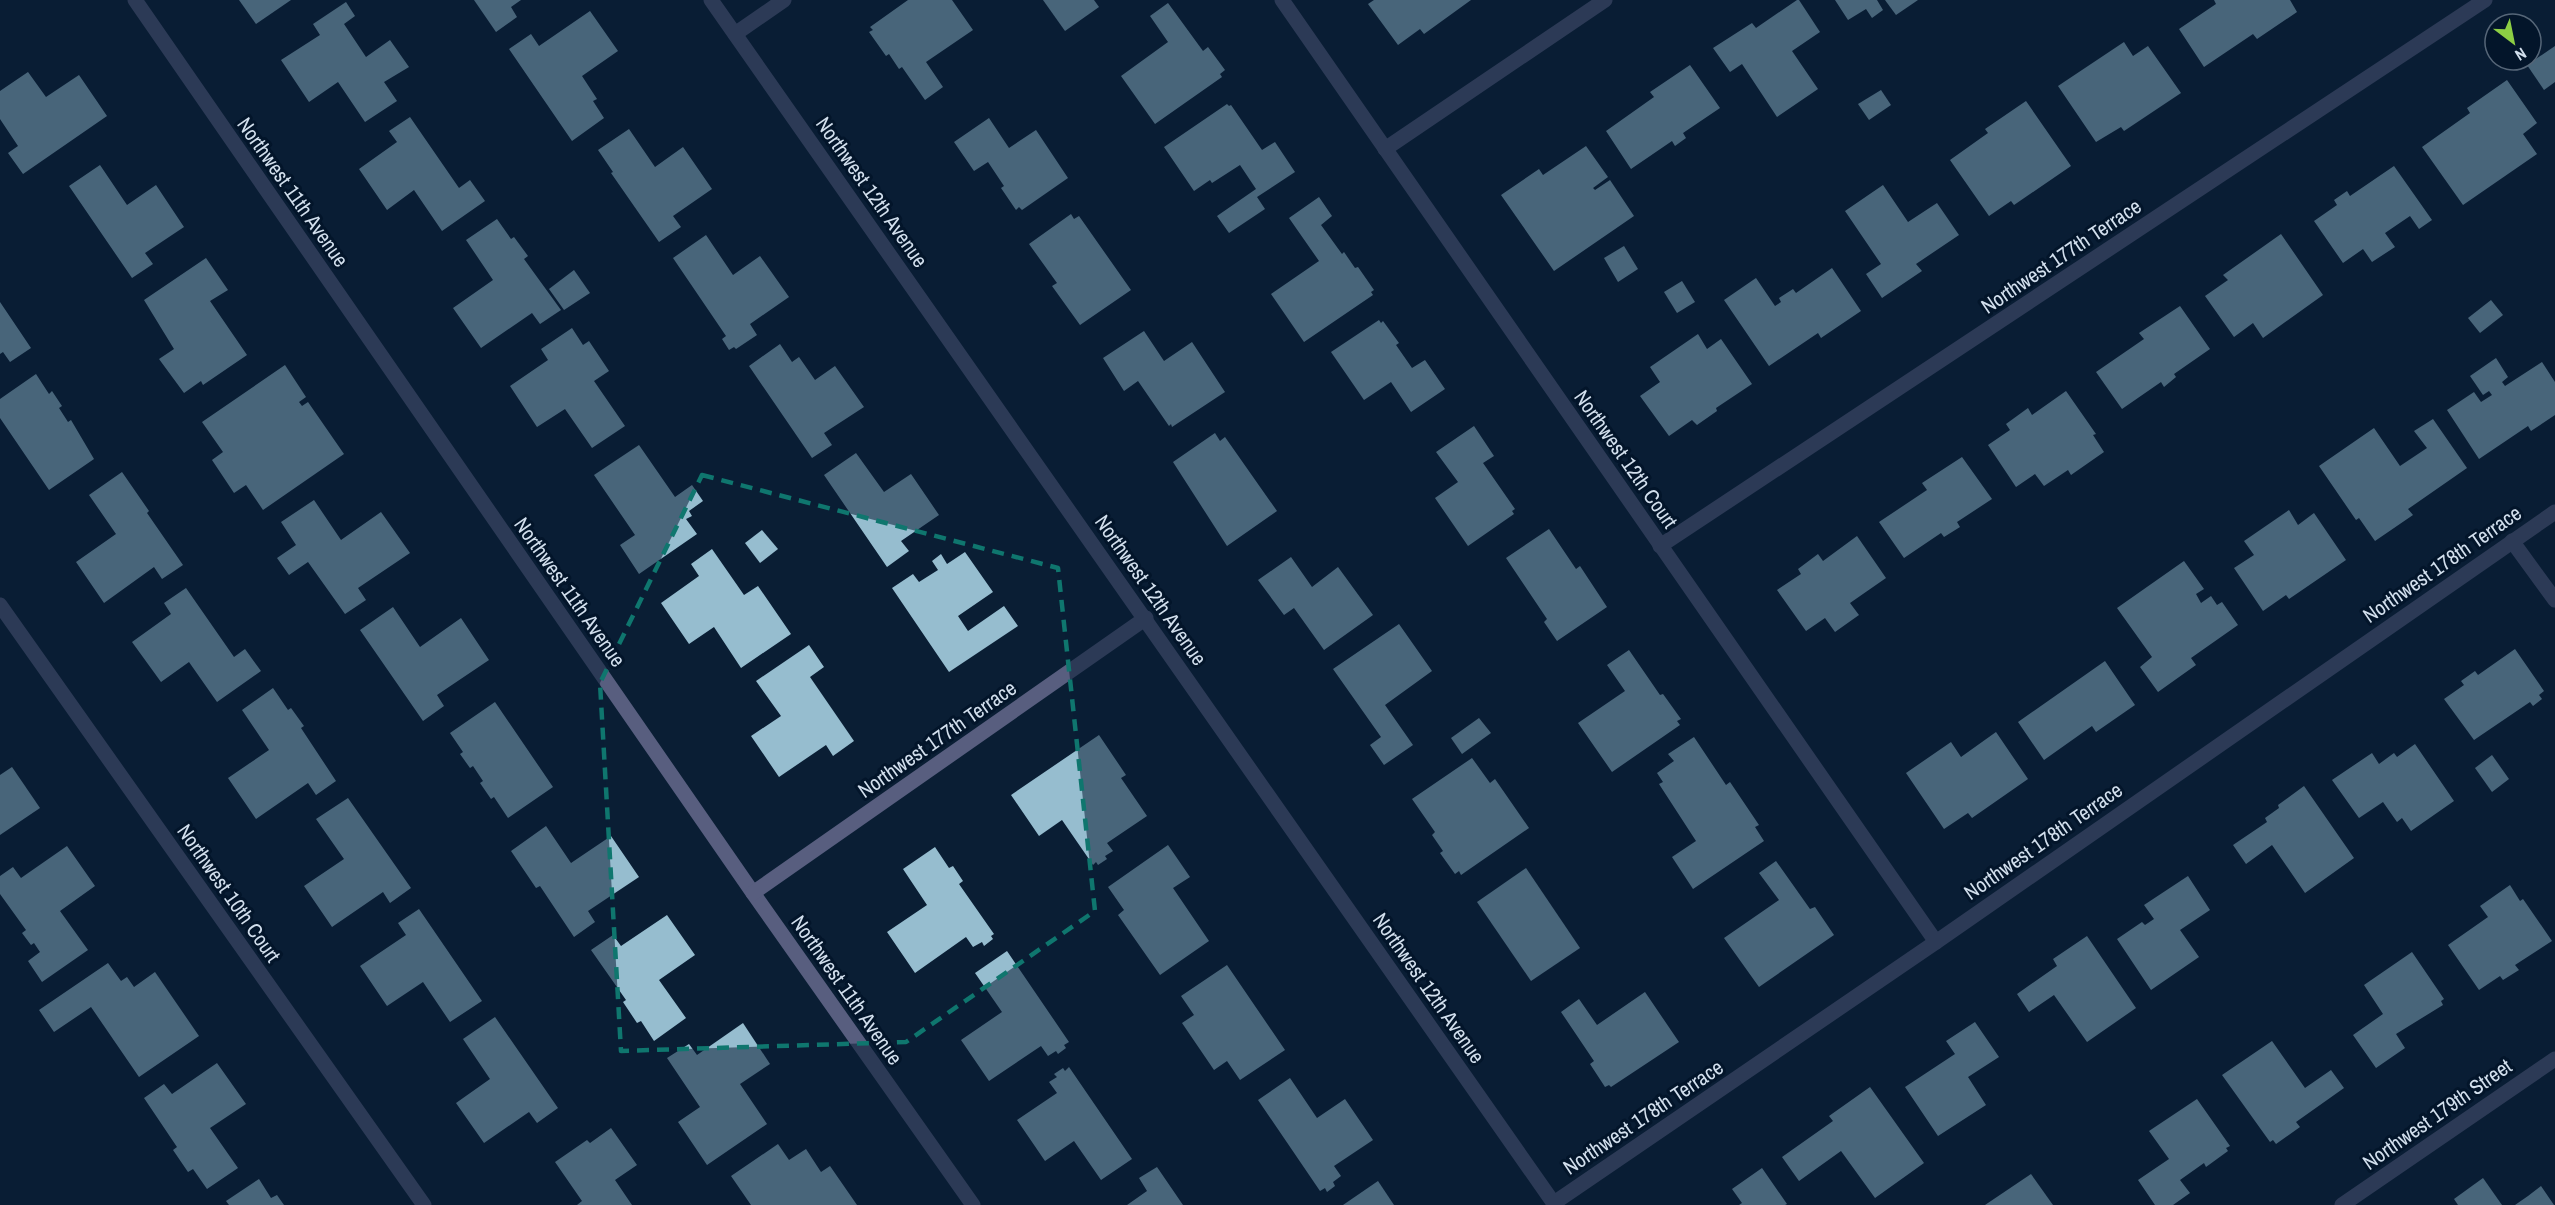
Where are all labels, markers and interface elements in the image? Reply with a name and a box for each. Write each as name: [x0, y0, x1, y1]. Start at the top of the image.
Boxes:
north arrow: [2483, 12, 2543, 72]
text: N: [2511, 43, 2531, 67]
street label: Northwest 11th Avenue: [230, 111, 356, 273]
street label: Northwest 12th Avenue: [809, 111, 935, 273]
street label: Northwest 177th Terrace: [1975, 192, 2147, 320]
street label: Northwest 12th Court: [1567, 384, 1685, 534]
street label: Northwest 178th Terrace: [2357, 498, 2527, 630]
street label: Northwest 12th Avenue: [1088, 509, 1214, 671]
street label: Northwest 11th Avenue: [507, 511, 633, 673]
street label: Northwest 177th Terrace: [852, 673, 1022, 805]
street label: Northwest 178th Terrace: [1958, 775, 2128, 907]
street label: Northwest 10th Court: [170, 818, 288, 968]
street label: Northwest 12th Avenue: [1366, 907, 1492, 1069]
street label: Northwest 11th Avenue: [784, 909, 910, 1071]
street label: Northwest 179th Street: [2357, 1051, 2518, 1176]
street label: Northwest 178th Terrace: [1557, 1053, 1729, 1181]

